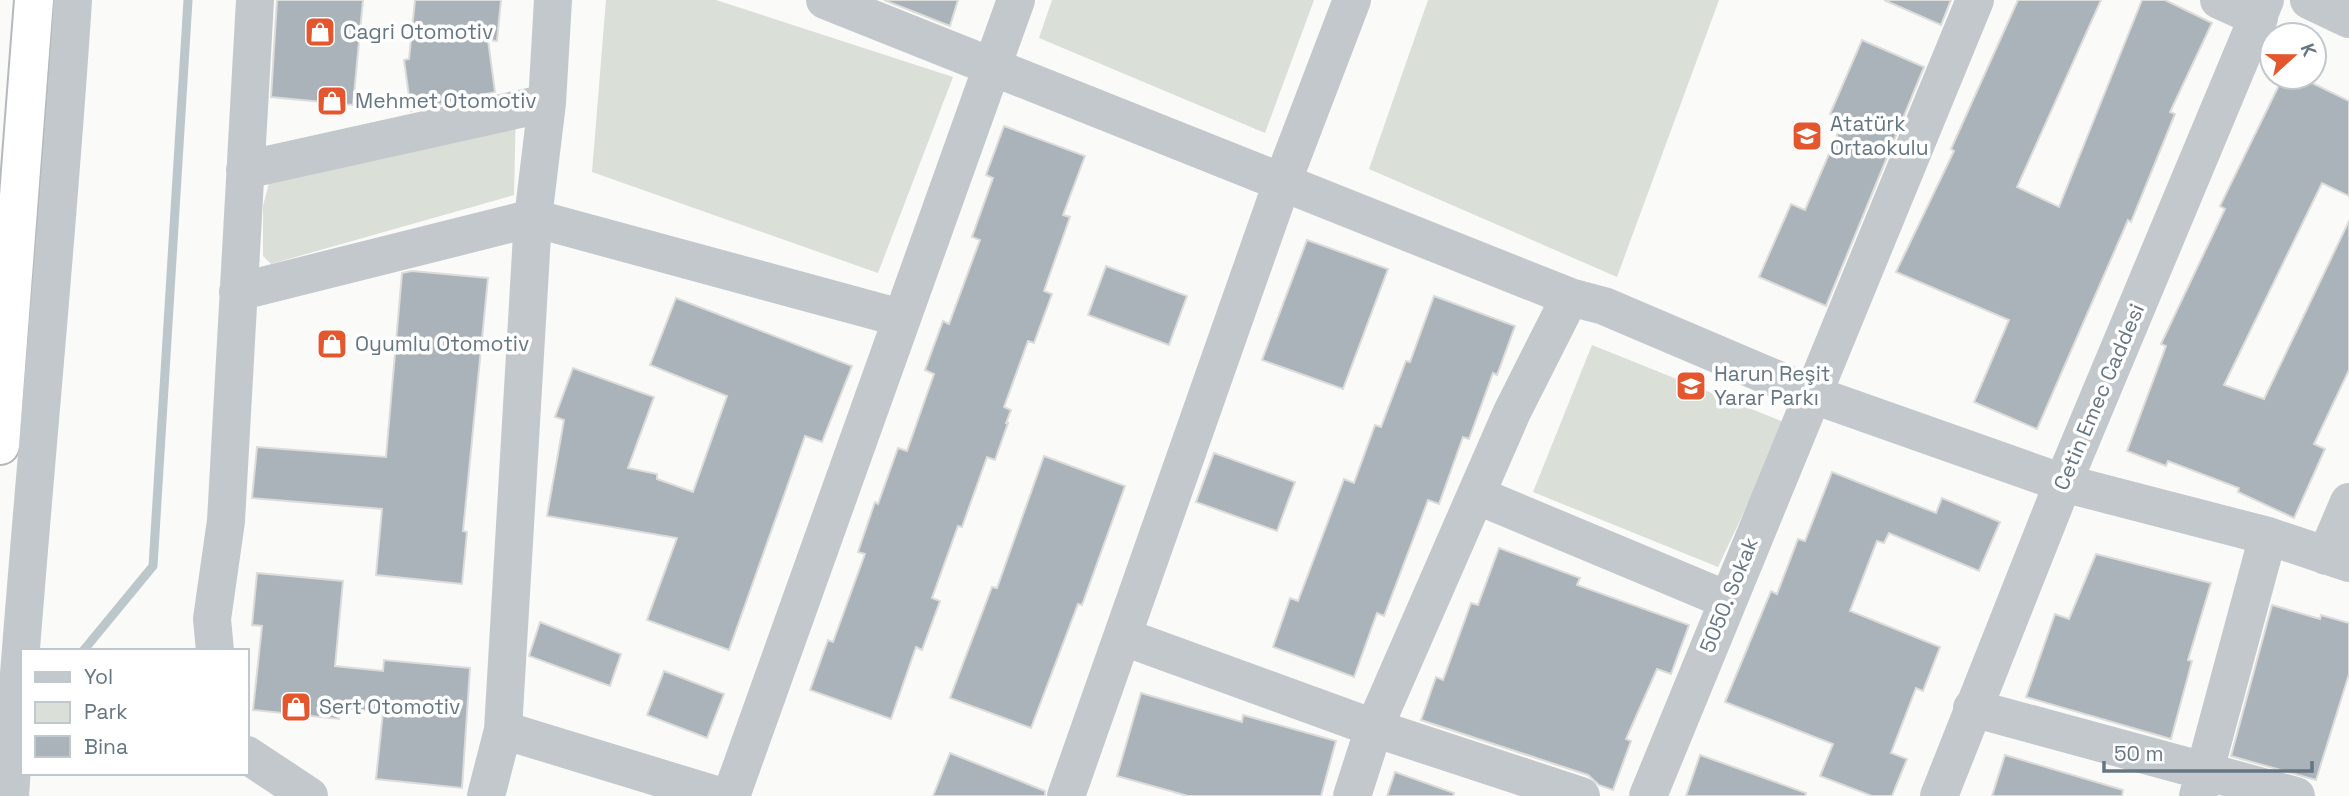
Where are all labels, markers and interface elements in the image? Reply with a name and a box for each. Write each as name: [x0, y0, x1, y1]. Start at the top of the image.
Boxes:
shop icon: Cagri Otomotiv: [303, 15, 337, 49]
place label: Cagri Otomotiv: [343, 18, 493, 45]
north arrow: [2258, 21, 2328, 91]
text: K: [2295, 40, 2322, 60]
shop icon: Mehmet Otomotiv: [315, 84, 349, 118]
place label: Mehmet Otomotiv: [355, 87, 537, 114]
place label: Atatürk Ortaokulu: [1830, 110, 1928, 161]
school or university icon: Atatürk Ortaokulu: [1790, 119, 1824, 153]
street label: Cetin Emec Caddesi: [2047, 300, 2150, 494]
shop icon: Oyumlu Otomotiv: [315, 327, 349, 361]
place label: Oyumlu Otomotiv: [355, 330, 529, 357]
place label: Harun Reşit Yarar Parkı: [1714, 360, 1830, 411]
school or university icon: Harun Reşit Yarar Parkı: [1674, 369, 1708, 403]
street label: 5050. Sokak: [1693, 533, 1764, 656]
legend: [21, 649, 248, 775]
text: Yol: [84, 663, 113, 690]
shop icon: Sert Otomotiv: [279, 690, 313, 724]
place label: Sert Otomotiv: [319, 693, 460, 720]
text: Park: [84, 698, 128, 725]
scale bar: [2104, 730, 2312, 774]
text: Bina: [84, 733, 128, 760]
text: 50 m: [2114, 740, 2164, 767]

